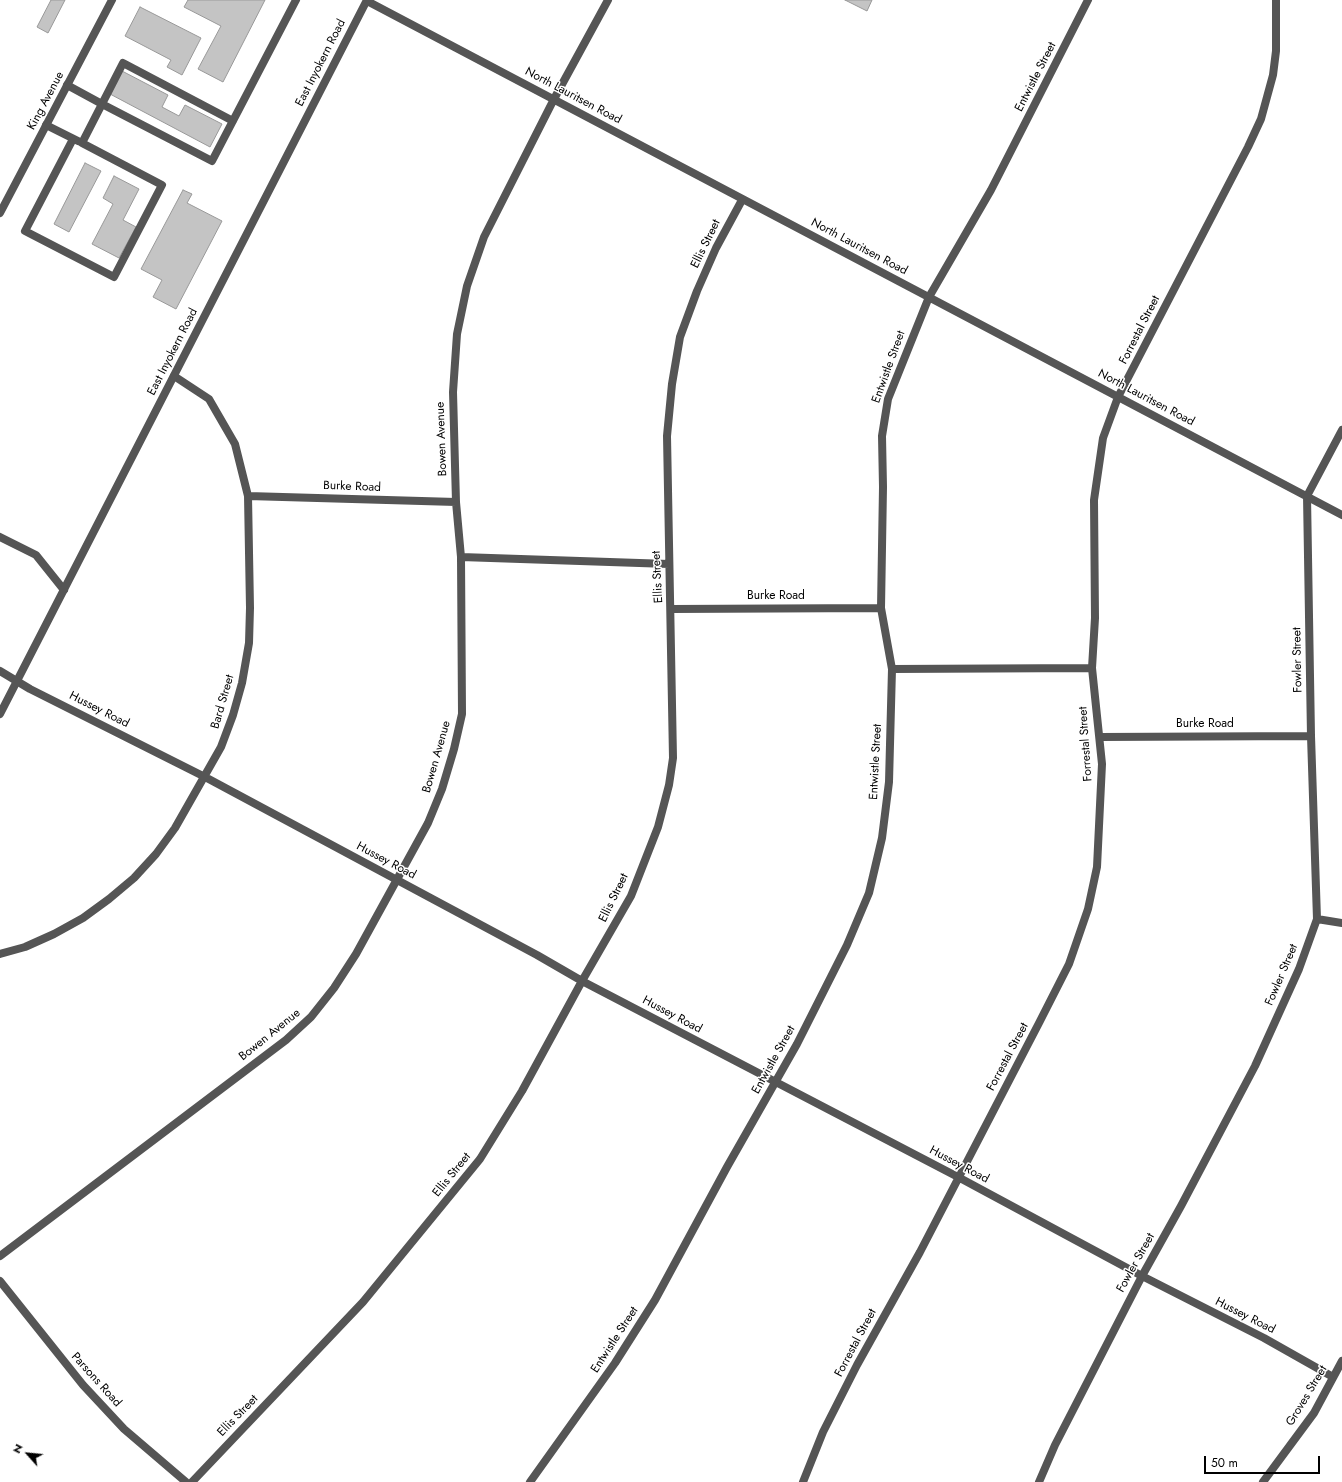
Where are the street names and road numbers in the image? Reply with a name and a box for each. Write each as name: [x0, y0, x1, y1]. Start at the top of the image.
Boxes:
street label: East Inyokern Road: [293, 17, 349, 109]
street label: Entwistle Street: [1012, 40, 1060, 114]
street label: North Lauritsen Road: [522, 64, 624, 128]
street label: King Avenue: [25, 69, 67, 133]
street label: North Lauritsen Road: [808, 215, 910, 279]
street label: Ellis Street: [688, 217, 724, 271]
street label: Forrestal Street: [1117, 293, 1163, 367]
street label: East Inyokern Road: [145, 306, 201, 398]
street label: Entwistle Street: [869, 329, 909, 405]
street label: North Lauritsen Road: [1095, 366, 1197, 430]
street label: Bowen Avenue: [434, 402, 450, 476]
street label: Burke Road: [323, 479, 381, 495]
street label: Ellis Street: [649, 551, 667, 603]
street label: Burke Road: [747, 589, 805, 603]
street label: Fowler Street: [1290, 627, 1306, 693]
street label: Bard Street: [208, 673, 238, 731]
street label: Hussey Road: [67, 689, 131, 731]
street label: Forrestal Street: [1076, 706, 1096, 782]
street label: Burke Road: [1176, 717, 1234, 731]
street label: Bowen Avenue: [420, 719, 454, 795]
street label: Entwistle Street: [867, 724, 885, 800]
street label: Hussey Road: [354, 839, 418, 883]
street label: Ellis Street: [596, 871, 632, 925]
street label: Fowler Street: [1263, 942, 1301, 1008]
street label: Hussey Road: [640, 993, 704, 1037]
street label: Bowen Avenue: [237, 1006, 303, 1064]
street label: Forrestal Street: [984, 1021, 1032, 1093]
street label: Entwistle Street: [749, 1023, 799, 1097]
street label: Hussey Road: [927, 1143, 991, 1187]
street label: Ellis Street: [430, 1150, 474, 1200]
street label: Fowler Street: [1114, 1231, 1158, 1295]
street label: Hussey Road: [1213, 1295, 1277, 1337]
street label: Entwistle Street: [588, 1304, 642, 1376]
street label: Forrestal Street: [832, 1307, 880, 1379]
street label: Parsons Road: [68, 1350, 124, 1410]
street label: Groves Street: [1283, 1363, 1331, 1429]
street label: Ellis Street: [215, 1392, 261, 1440]

